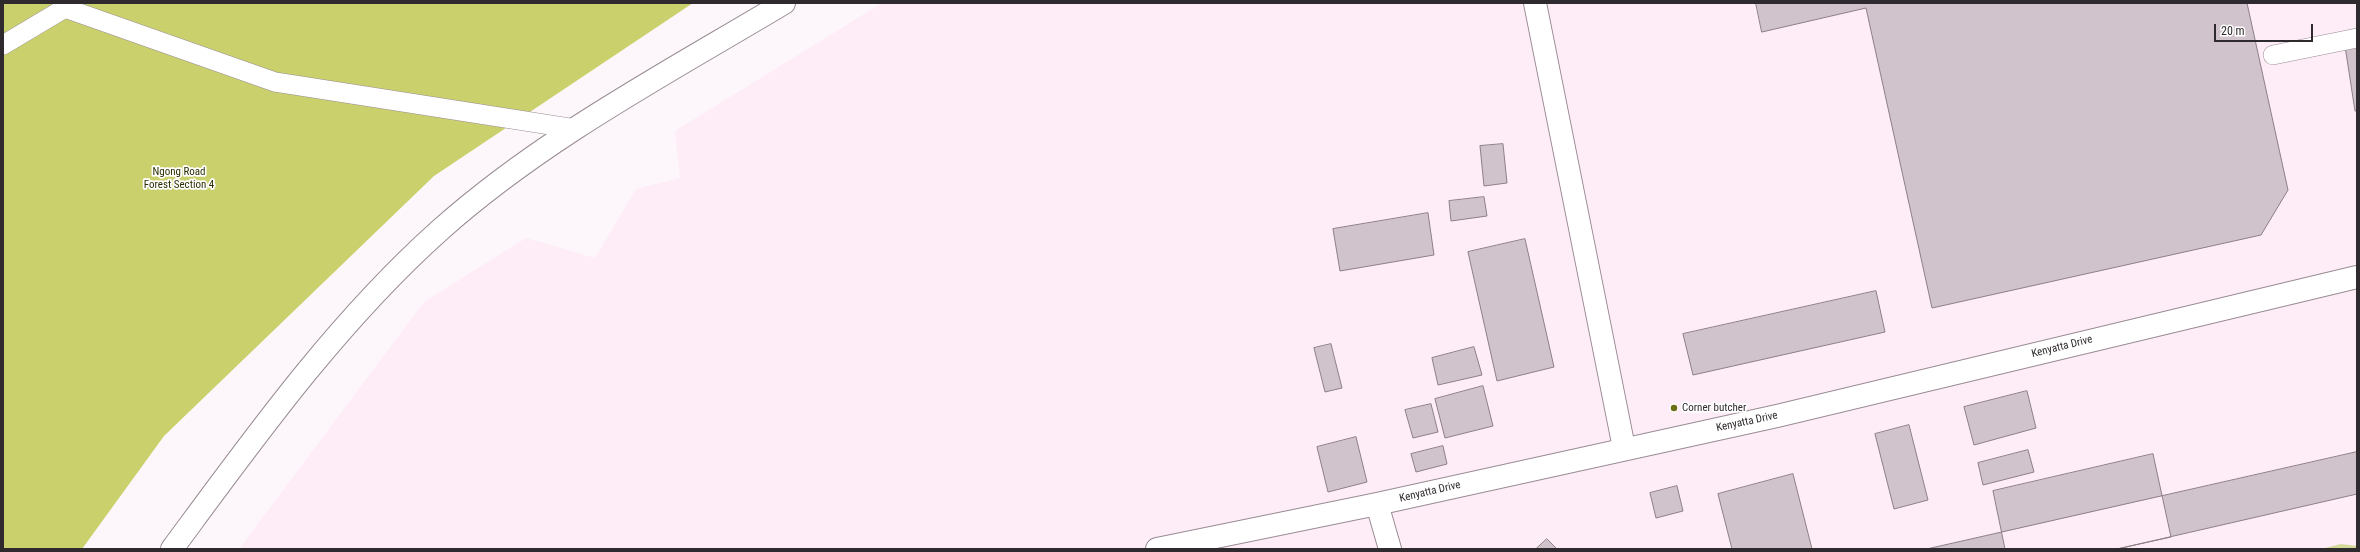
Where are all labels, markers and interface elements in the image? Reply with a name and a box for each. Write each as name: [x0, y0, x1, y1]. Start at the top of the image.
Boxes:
scale bar: [2216, 16, 2315, 42]
text: 20 m: [2221, 24, 2245, 38]
park label: Ngong Road Forest Section 4: [144, 165, 214, 191]
street label: Kenyatta Drive: [2030, 333, 2094, 361]
place label: Corner butcher: [1682, 401, 1746, 415]
marker: Corner butcher: [1669, 403, 1679, 413]
street label: Kenyatta Drive: [1715, 409, 1779, 435]
street label: Kenyatta Drive: [1398, 479, 1462, 505]

